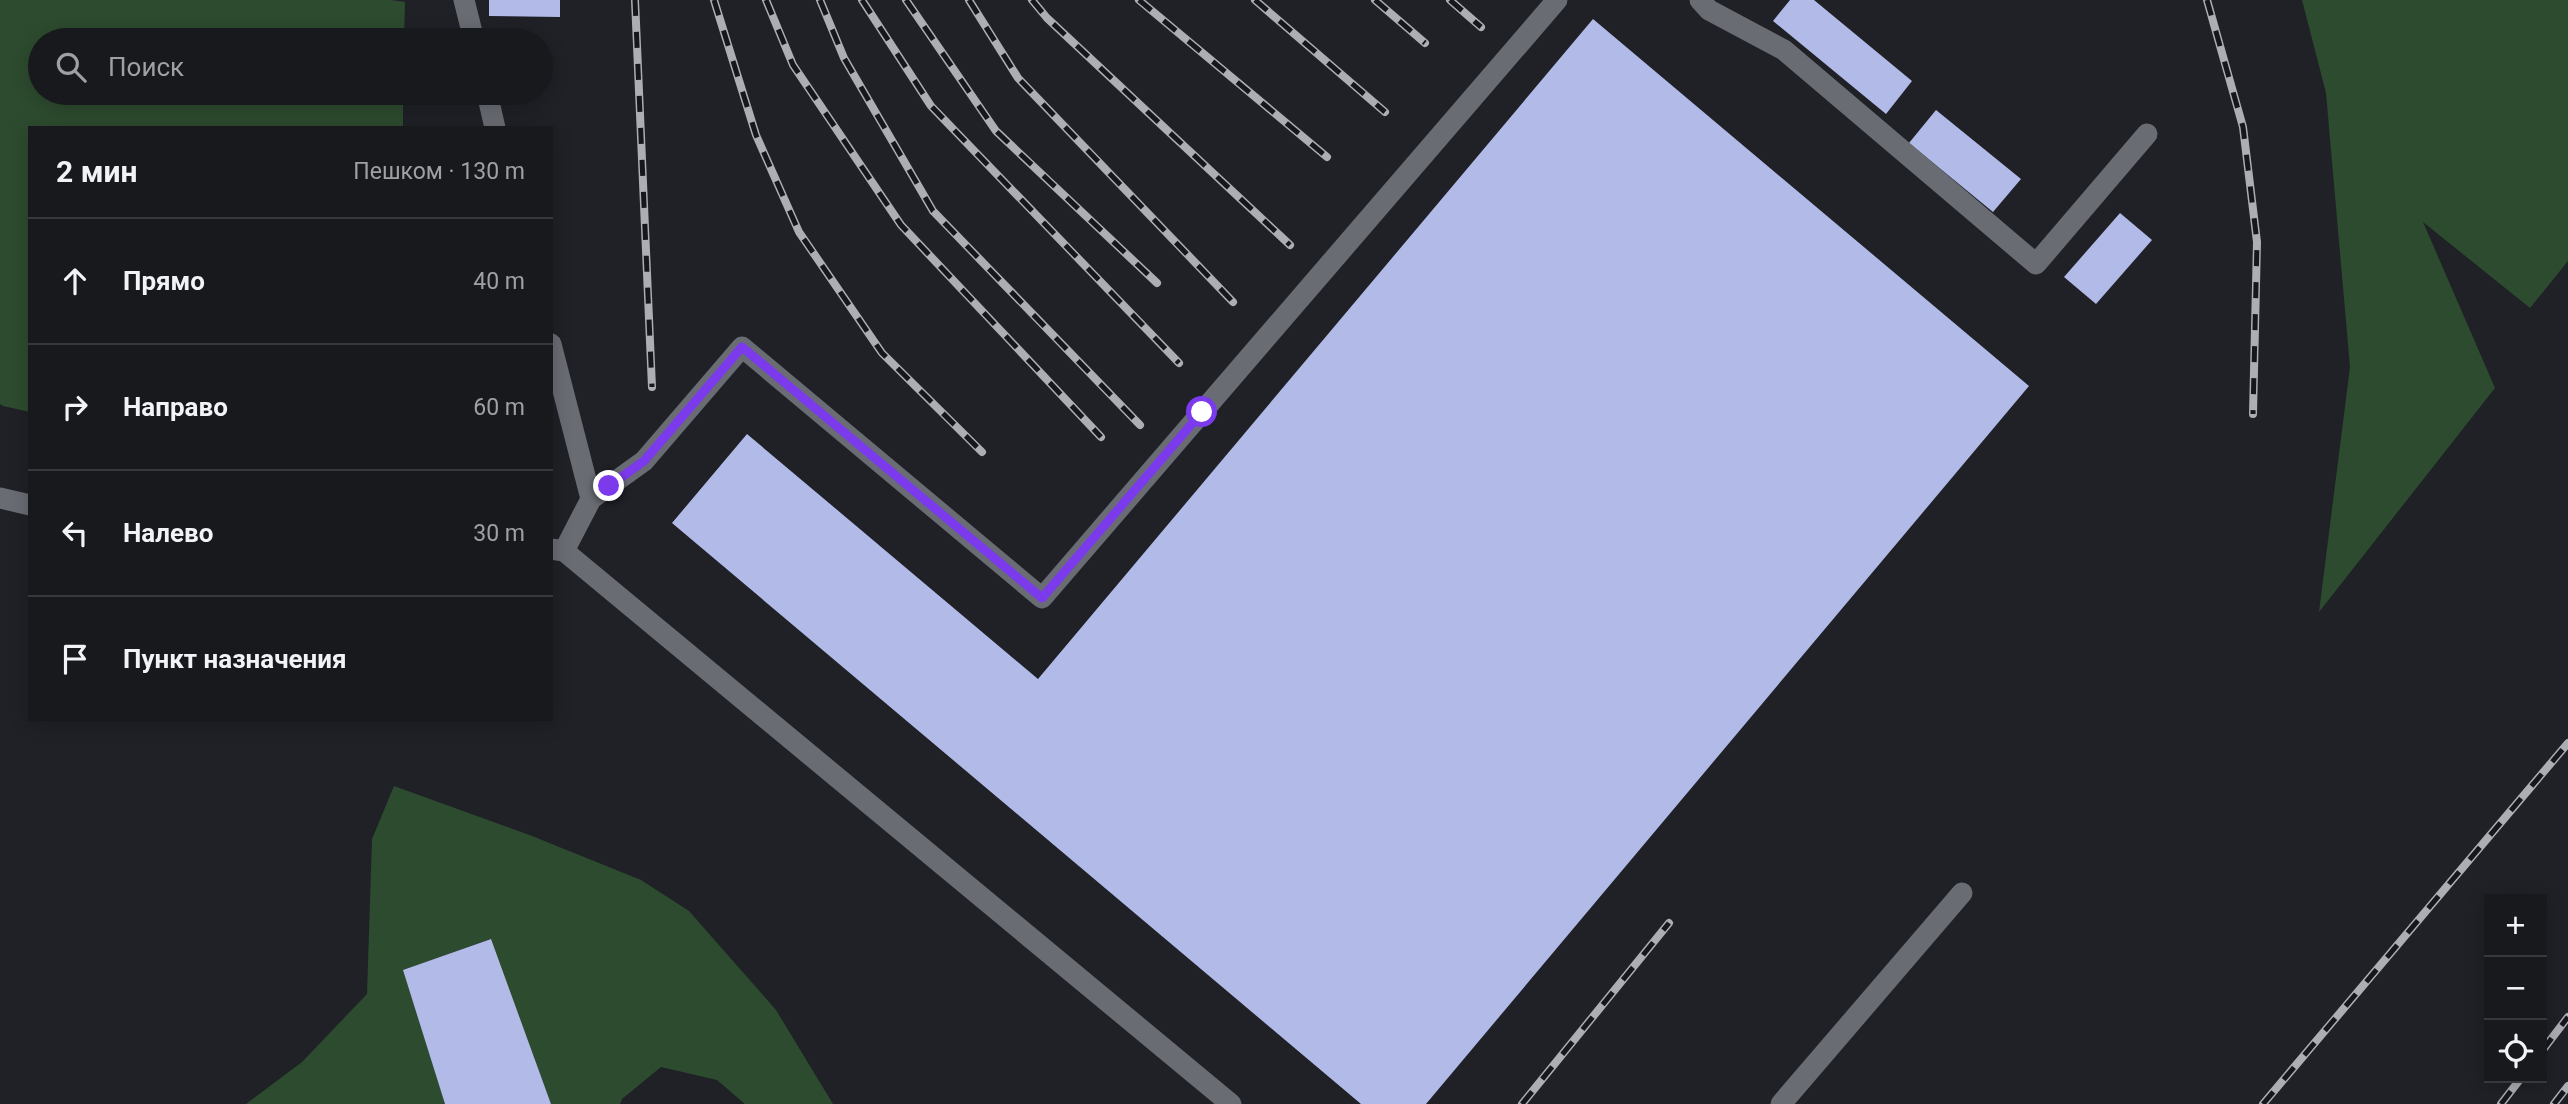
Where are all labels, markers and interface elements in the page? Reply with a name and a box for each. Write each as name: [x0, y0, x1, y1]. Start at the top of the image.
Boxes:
search box: [28, 28, 553, 105]
icon: search: [52, 48, 90, 86]
text: Поиск: [108, 52, 184, 82]
text: 2 мин: [56, 154, 137, 189]
text: Пешком · 130 m: [353, 158, 525, 185]
icon: ahead: [56, 262, 94, 300]
text: Прямо: [123, 266, 205, 296]
text: 40 m: [473, 268, 525, 295]
icon: right: [56, 388, 94, 426]
text: Направо: [123, 392, 228, 422]
text: 60 m: [473, 394, 525, 421]
route start: [1186, 396, 1217, 427]
route end: [593, 470, 624, 501]
icon: left: [56, 514, 94, 552]
text: Налево: [123, 518, 213, 548]
text: 30 m: [473, 520, 525, 547]
icon: arrive: [56, 640, 94, 678]
text: Пункт назначения: [123, 644, 347, 674]
map controls: [2484, 894, 2547, 1083]
button: +: [2484, 894, 2547, 957]
button: −: [2484, 957, 2547, 1020]
button: locate: [2484, 1020, 2547, 1083]

